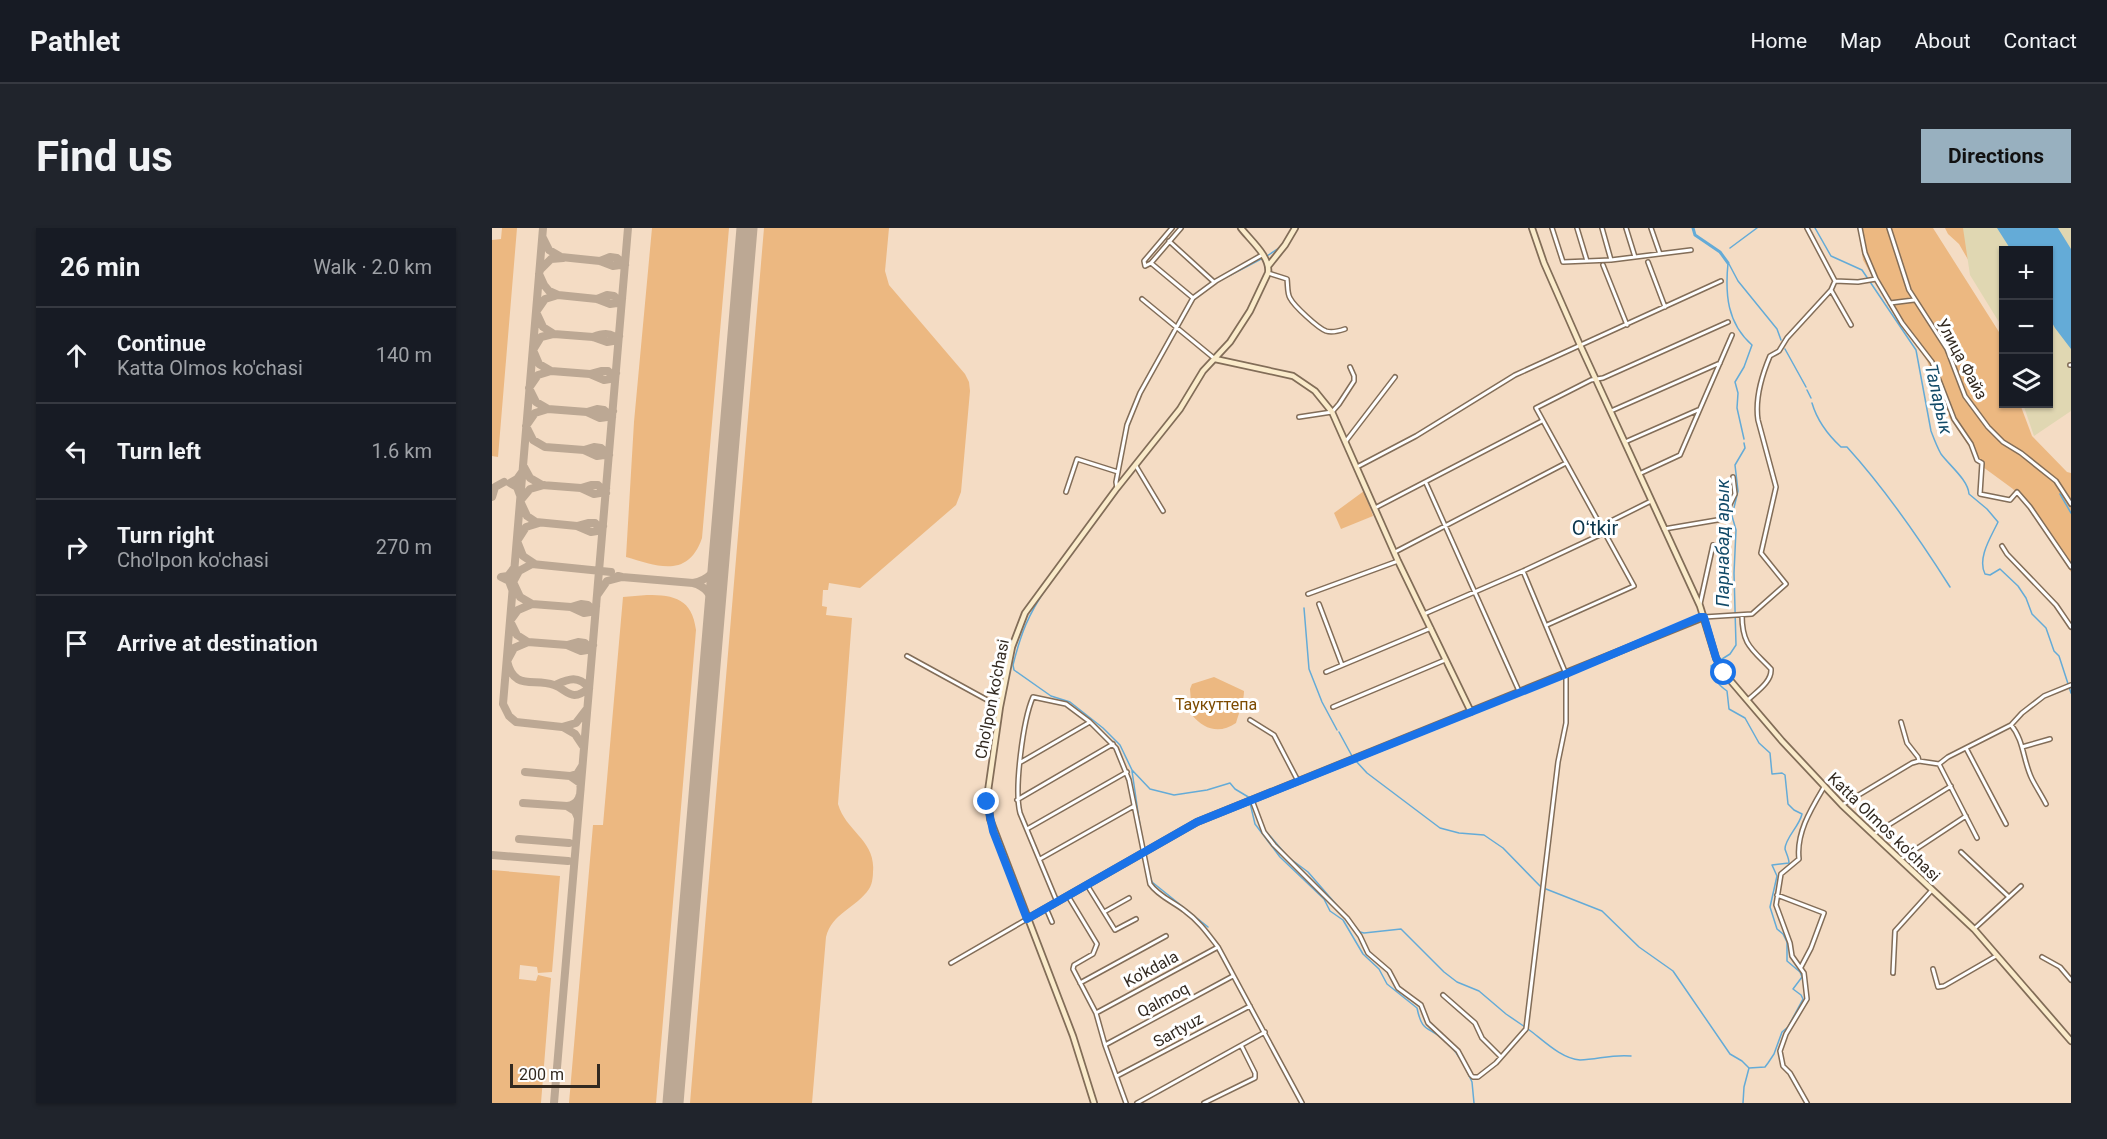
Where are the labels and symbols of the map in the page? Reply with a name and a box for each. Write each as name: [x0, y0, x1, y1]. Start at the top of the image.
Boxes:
street label: Улица Файз: [1933, 315, 1991, 403]
water label: Таларык: [1921, 362, 1957, 437]
water label: Парнабад арык: [1712, 479, 1733, 607]
district label: Oʻtkir: [1572, 516, 1618, 540]
street label: Cho'lpon ko'chasi: [971, 638, 1013, 760]
route start: [1710, 659, 1736, 685]
park label: Таукуттепа: [1175, 695, 1257, 714]
street label: Katta Olmos ko'chasi: [1824, 769, 1944, 885]
route end: [973, 788, 999, 814]
street label: Ko'kdala: [1121, 947, 1181, 991]
street label: Qalmoq: [1134, 978, 1192, 1022]
street label: Sartyuz: [1150, 1009, 1206, 1051]
scale bar: [510, 1061, 600, 1088]

